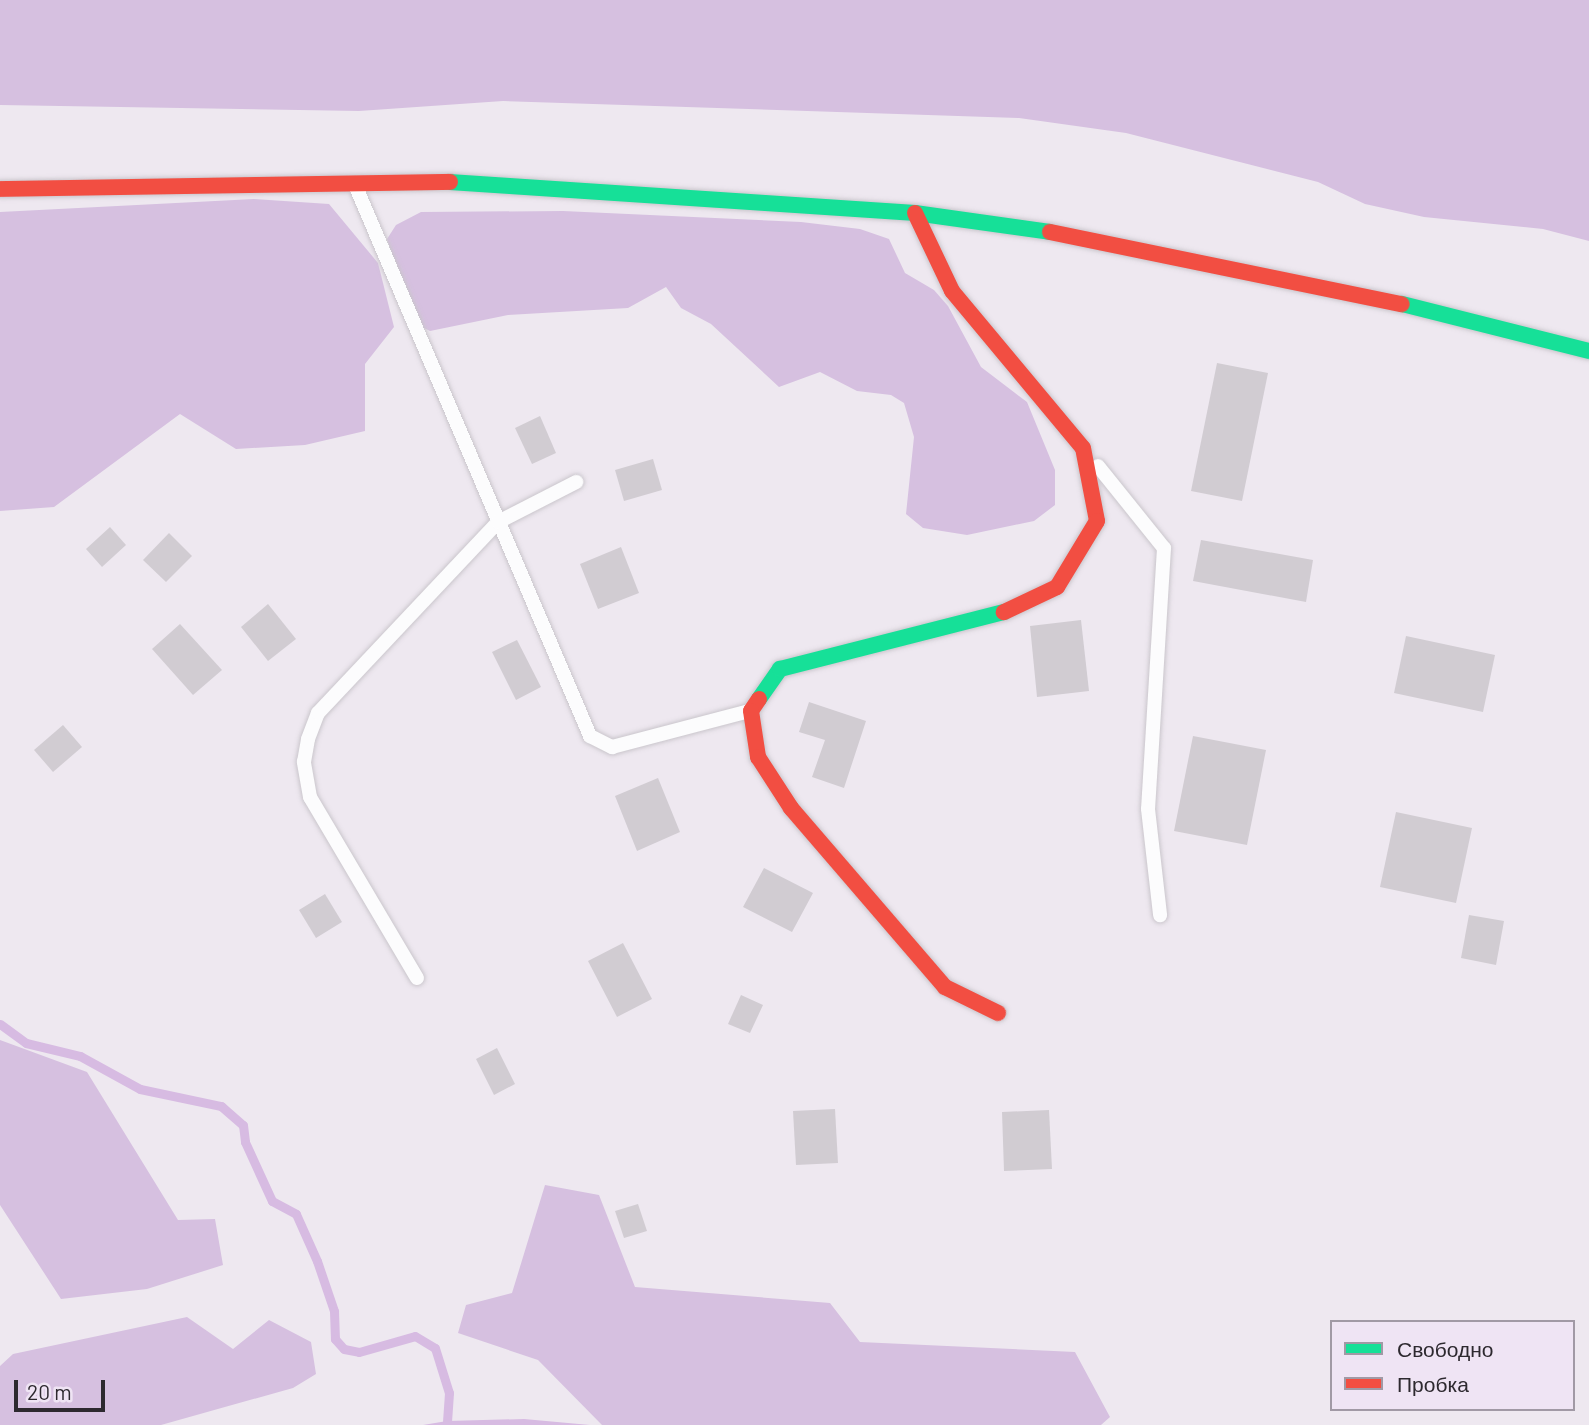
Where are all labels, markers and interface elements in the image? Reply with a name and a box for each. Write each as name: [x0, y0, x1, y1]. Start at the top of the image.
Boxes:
legend: [1330, 1320, 1575, 1411]
text: Свободно: [1397, 1336, 1494, 1361]
scale bar: [18, 1366, 108, 1410]
text: Пробка: [1397, 1371, 1469, 1396]
text: 20 m: [27, 1379, 72, 1404]

